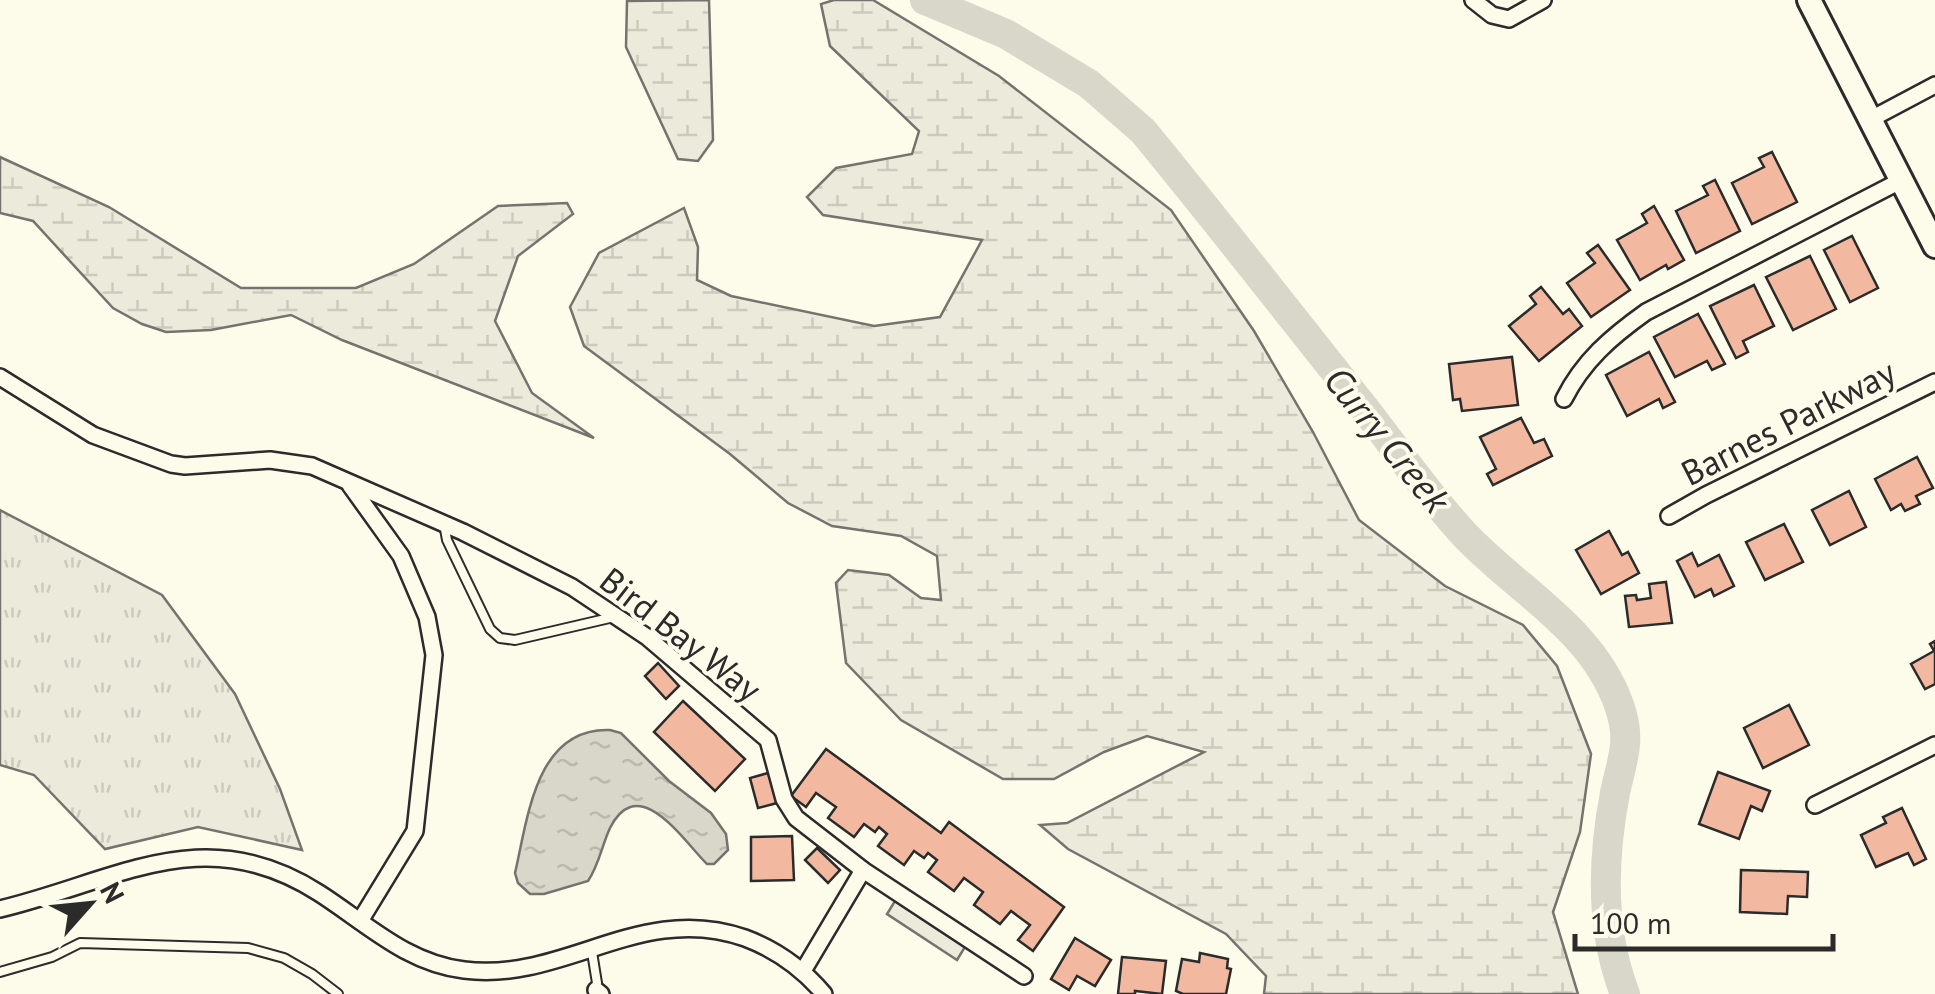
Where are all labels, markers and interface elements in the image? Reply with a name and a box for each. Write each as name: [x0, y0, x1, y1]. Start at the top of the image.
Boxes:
street label: Barnes Parkway: [1673, 348, 1903, 496]
water label: Curry Creek: [1314, 356, 1463, 523]
street label: Bird Bay Way: [591, 557, 771, 711]
north arrow: [40, 854, 140, 954]
text: N: [92, 876, 133, 909]
scale bar: [1575, 889, 1832, 951]
text: 100 m: [1590, 903, 1671, 942]

